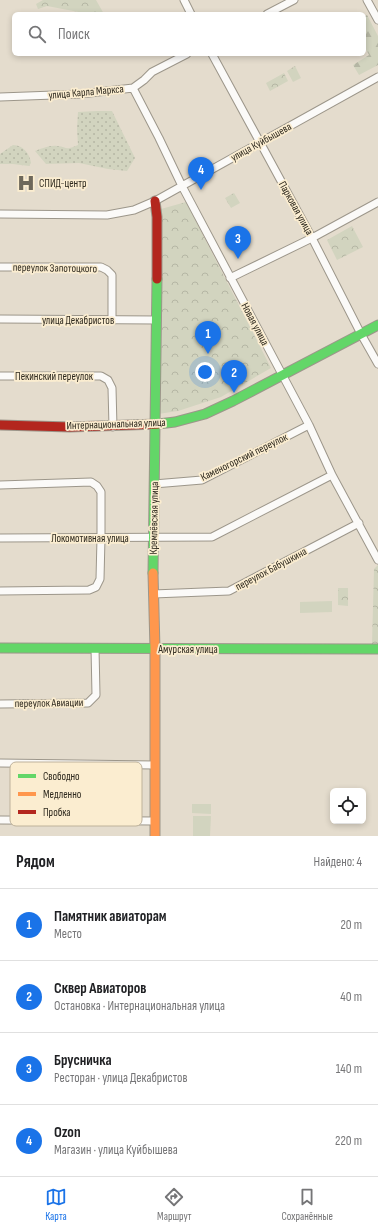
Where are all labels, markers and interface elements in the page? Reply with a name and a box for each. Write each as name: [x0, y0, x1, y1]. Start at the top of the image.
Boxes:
search box: [12, 12, 366, 56]
icon: search: [26, 23, 48, 45]
text: Поиск: [58, 25, 90, 44]
street label: улица Карла Маркса: [48, 82, 124, 102]
street label: улица Куйбышева: [228, 120, 294, 164]
pin: 4: [188, 157, 214, 190]
hospital icon: СПИД-центр: [16, 173, 36, 193]
place label: СПИД-центр: [39, 177, 86, 190]
street label: Парковая улица: [276, 179, 316, 237]
pin: 3: [225, 226, 251, 259]
street label: переулок Запотоцкого: [13, 261, 98, 275]
street label: Новая улица: [238, 300, 272, 348]
street label: улица Декабристов: [42, 314, 114, 327]
pin: 1: [195, 321, 221, 354]
pin: 2: [221, 360, 247, 393]
your location: [195, 362, 215, 382]
street label: Пекинский переулок: [15, 370, 94, 383]
street label: Интернациональная улица: [66, 416, 166, 432]
street label: Каменогорский переулок: [198, 430, 290, 484]
street label: Кремлёвская улица: [147, 481, 161, 555]
street label: Локомотивная улица: [51, 532, 129, 545]
street label: переулок Бабушкина: [233, 545, 309, 593]
street label: Амурская улица: [157, 643, 218, 656]
street label: переулок Авиации: [15, 696, 83, 710]
legend: [10, 762, 142, 826]
text: Свободно: [43, 770, 80, 783]
text: Медленно: [43, 788, 82, 801]
map controls: [330, 788, 366, 824]
button: locate: [330, 788, 366, 824]
text: Пробка: [43, 806, 71, 819]
text: Рядом: [16, 852, 55, 872]
text: Найдено: 4: [314, 854, 362, 870]
text: Памятник авиаторам: [54, 907, 167, 926]
text: 1: [26, 917, 32, 933]
text: 20 m: [340, 917, 362, 933]
text: Место: [54, 926, 82, 942]
text: Сквер Авиаторов: [54, 979, 146, 998]
text: 2: [26, 989, 32, 1005]
text: 40 m: [340, 989, 362, 1005]
text: Остановка · Интернациональная улица: [54, 998, 225, 1014]
text: Брусничка: [54, 1051, 112, 1070]
text: 3: [26, 1061, 32, 1077]
text: 140 m: [336, 1061, 362, 1077]
text: Ресторан · улица Декабристов: [54, 1070, 187, 1086]
text: Ozon: [54, 1123, 81, 1142]
text: 4: [26, 1133, 32, 1149]
text: 220 m: [335, 1133, 362, 1149]
text: Магазин · улица Куйбышева: [54, 1142, 178, 1158]
tab: Карта: [45, 1186, 67, 1223]
tab: Маршрут: [157, 1186, 192, 1223]
tab: Сохранённые: [282, 1186, 333, 1223]

